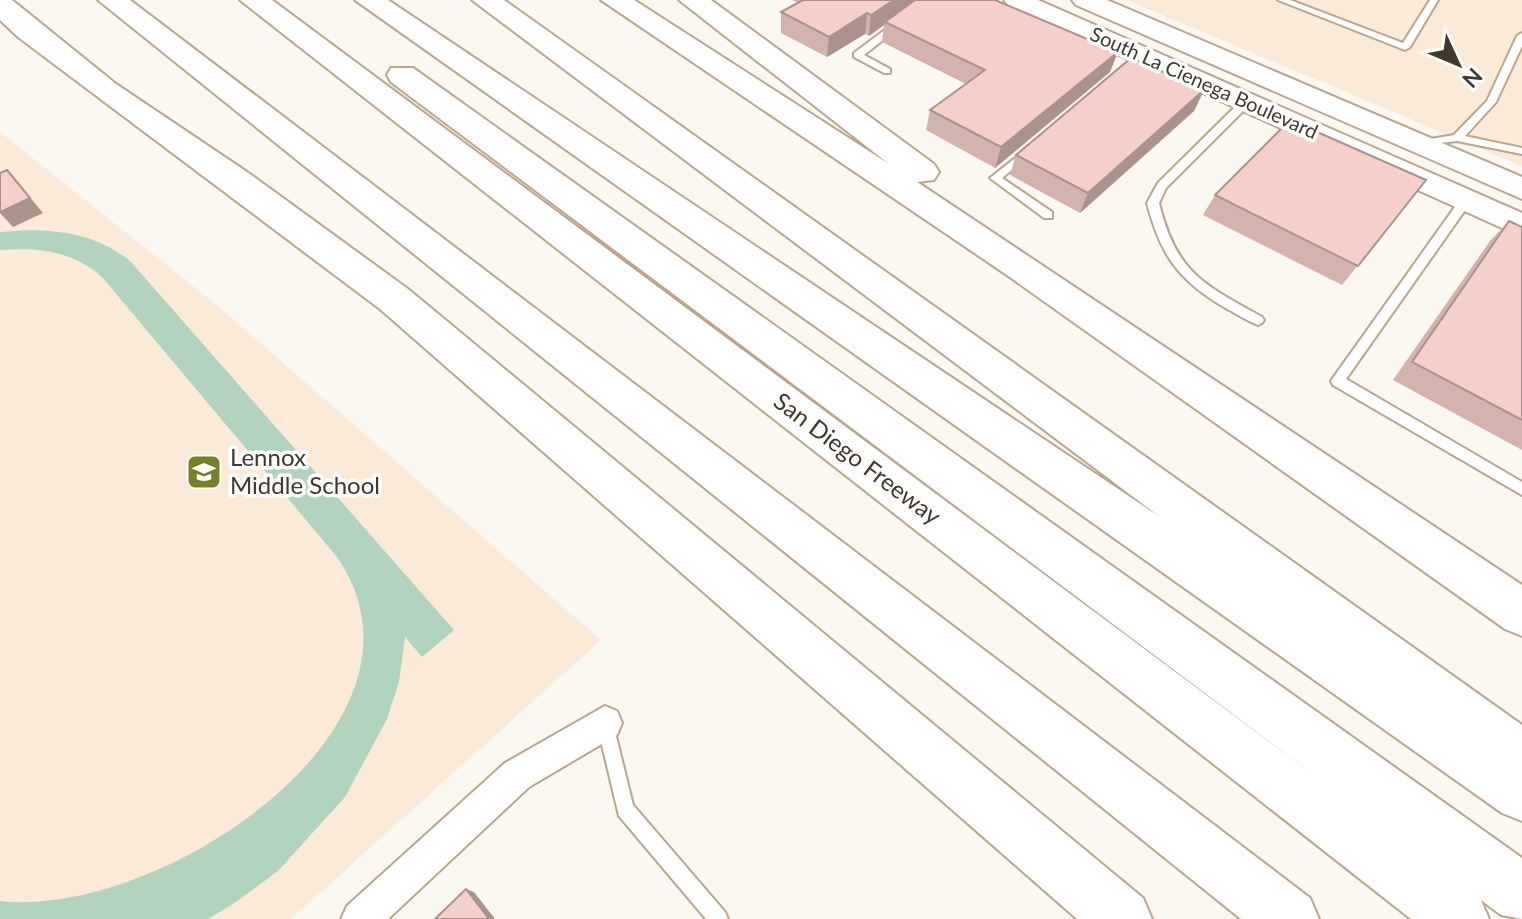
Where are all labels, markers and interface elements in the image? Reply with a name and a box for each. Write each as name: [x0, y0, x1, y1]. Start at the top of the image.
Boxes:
street label: South La Cienega Boulevard: [1087, 21, 1322, 143]
north arrow: [1418, 24, 1498, 104]
text: N: [1457, 63, 1488, 94]
street label: San Diego Freeway: [769, 386, 948, 530]
place label: Lennox Middle School: [230, 442, 380, 499]
school or university icon: Lennox Middle School: [185, 453, 223, 491]

